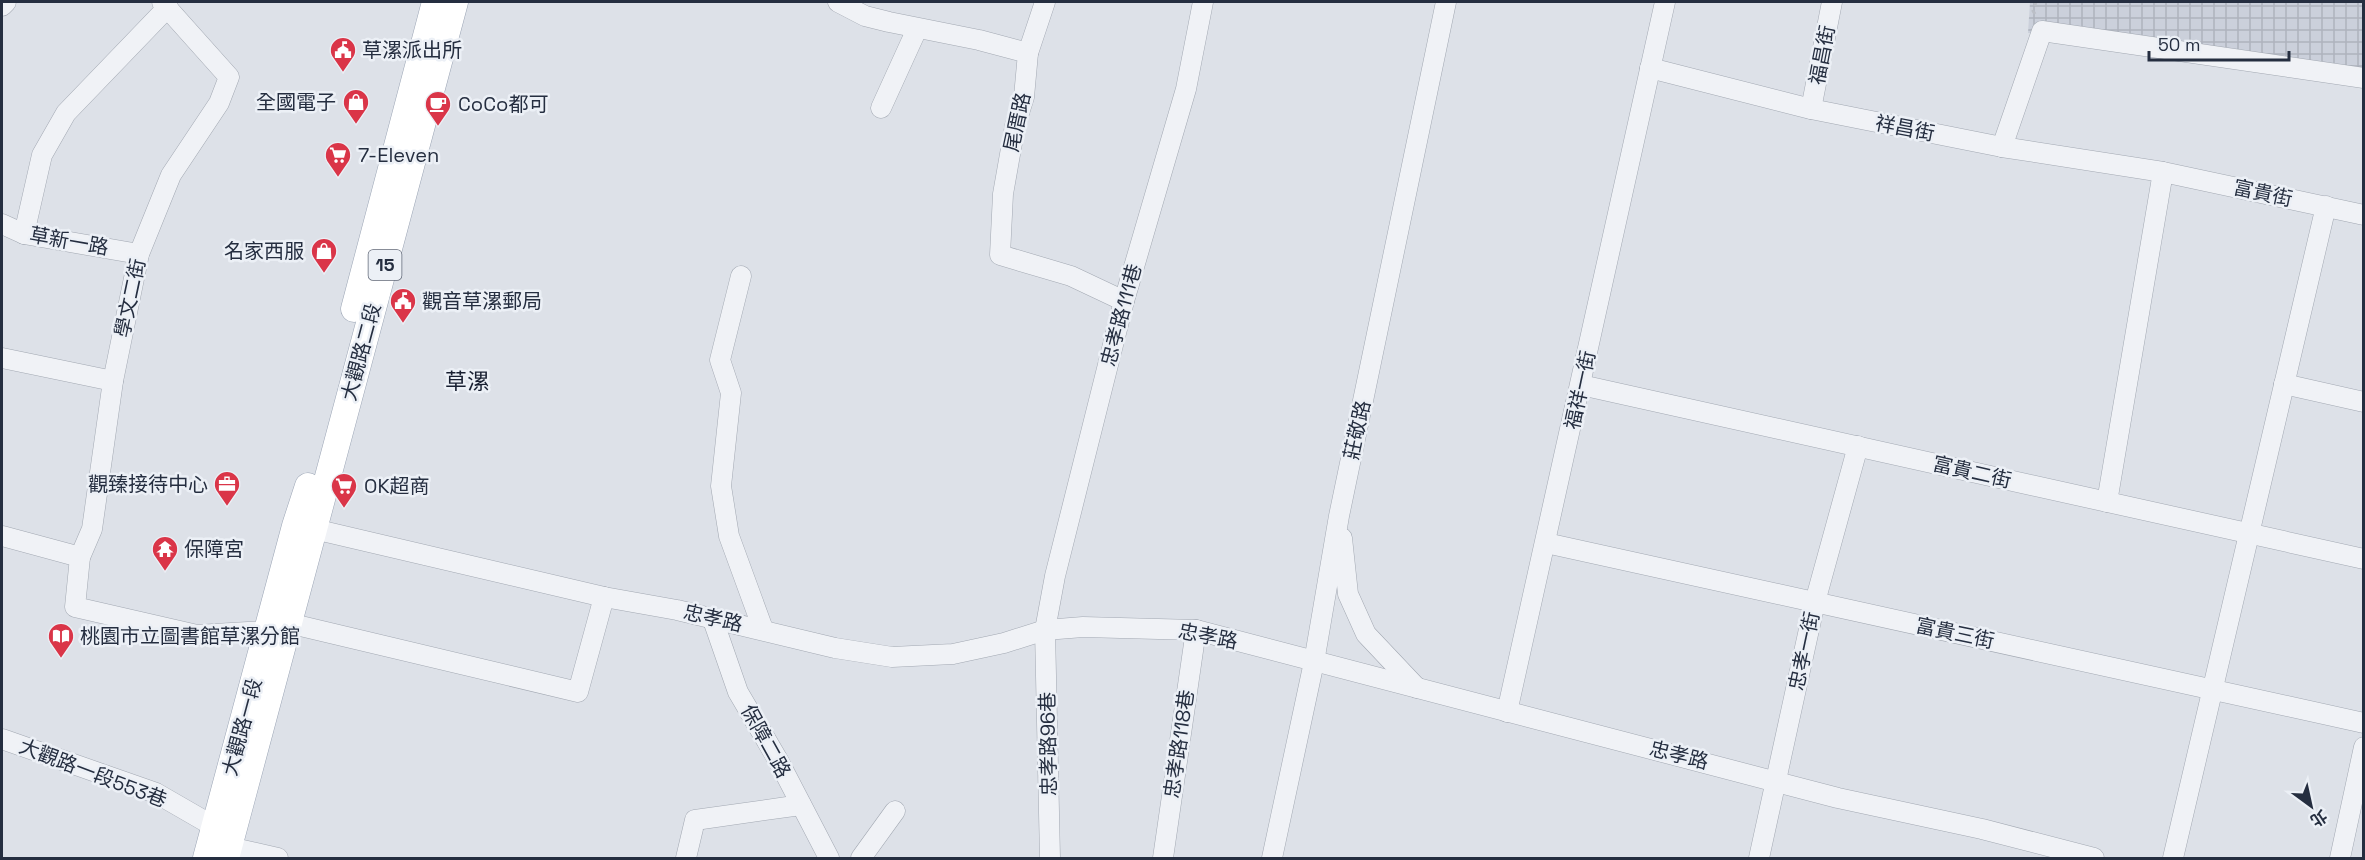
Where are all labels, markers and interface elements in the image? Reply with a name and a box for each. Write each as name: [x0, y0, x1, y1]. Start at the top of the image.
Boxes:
street label: 福昌街: [1804, 23, 1840, 87]
scale bar: [2149, 24, 2288, 62]
text: 50 m: [2158, 33, 2200, 56]
public building icon: 草漯派出所: [328, 35, 358, 73]
place label: 草漯派出所: [362, 37, 462, 63]
shop icon: 全國電子: [341, 87, 371, 125]
place label: 全國電子: [256, 89, 336, 115]
cafe icon: CoCo都可: [423, 89, 453, 127]
street label: 尾厝路: [998, 90, 1036, 154]
place label: CoCo都可: [458, 91, 548, 117]
street label: 祥昌街: [1873, 110, 1937, 146]
supermarket icon: 7-Eleven: [323, 140, 353, 178]
place label: 7-Eleven: [358, 142, 439, 168]
street label: 富貴街: [2231, 174, 2295, 212]
street label: 草新一路: [27, 221, 111, 261]
shop icon: 名家西服: [309, 236, 339, 274]
place label: 名家西服: [224, 238, 304, 264]
road number: 15: [368, 250, 402, 280]
street label: 學文二街: [109, 256, 151, 340]
street label: 忠孝路111巷: [1095, 261, 1147, 369]
public building icon: 觀音草漯郵局: [388, 286, 418, 324]
place label: 觀音草漯郵局: [422, 288, 542, 314]
street label: 大觀路二段: [336, 300, 386, 404]
street label: 福祥一街: [1559, 348, 1601, 432]
district label: 草漯: [445, 367, 489, 395]
street label: 莊敬路: [1338, 398, 1376, 462]
street label: 富貴二街: [1930, 450, 2014, 494]
office icon: 觀臻接待中心: [212, 469, 242, 507]
place label: 觀臻接待中心: [88, 471, 208, 497]
supermarket icon: OK超商: [329, 471, 359, 509]
place label: OK超商: [364, 473, 430, 499]
temple icon: 保障宮: [150, 534, 180, 572]
place label: 保障宮: [184, 536, 244, 562]
street label: 忠孝路: [681, 599, 745, 637]
street label: 忠孝一街: [1783, 609, 1825, 693]
street label: 富貴三街: [1913, 612, 1997, 654]
street label: 忠孝路: [1176, 618, 1240, 654]
library icon: 桃園市立圖書館草漯分館: [46, 621, 76, 659]
place label: 桃園市立圖書館草漯分館: [80, 623, 300, 649]
street label: 大觀路一段: [217, 675, 267, 779]
street label: 忠孝路118巷: [1159, 688, 1199, 800]
street label: 忠孝路96巷: [1034, 692, 1062, 796]
street label: 保障二路: [735, 700, 797, 782]
street label: 大觀路一段553巷: [16, 733, 170, 813]
street label: 忠孝路: [1647, 735, 1711, 775]
north arrow: [2281, 776, 2341, 836]
text: 北: [2306, 805, 2331, 831]

